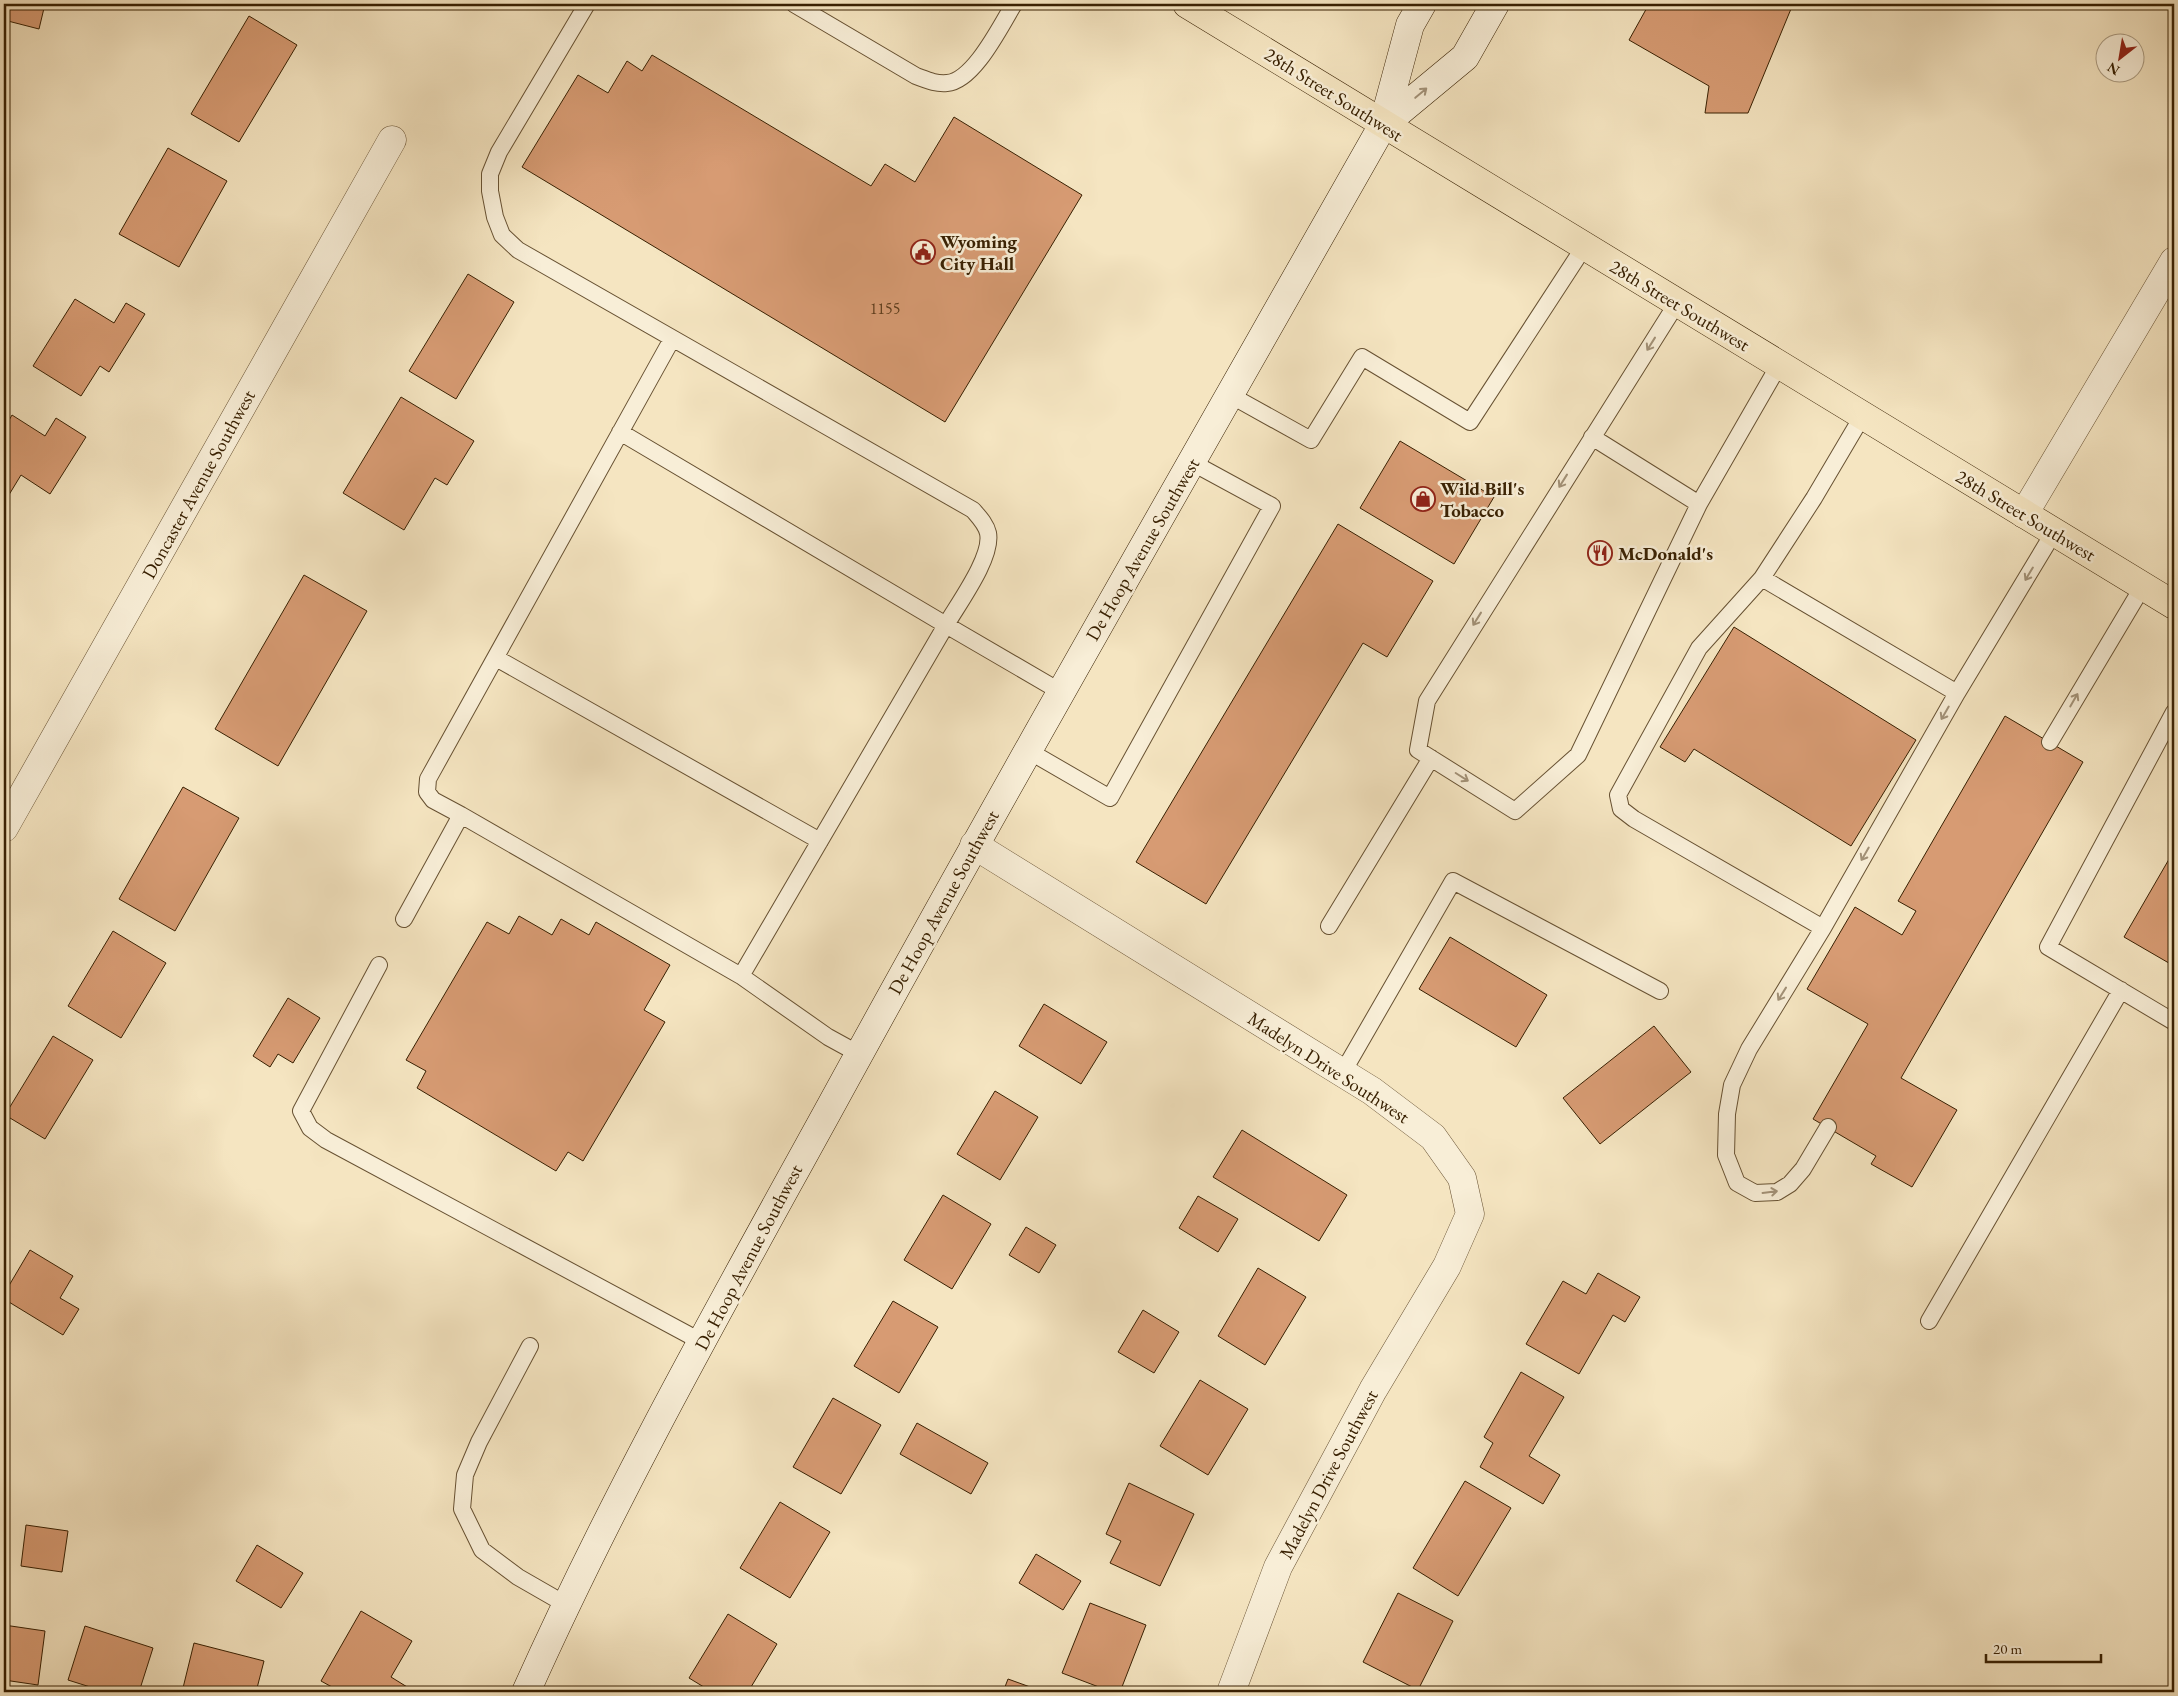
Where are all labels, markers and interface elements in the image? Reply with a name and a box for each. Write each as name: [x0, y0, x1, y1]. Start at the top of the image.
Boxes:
north arrow: [2096, 32, 2146, 82]
street label: 28th Street Southwest: [1260, 42, 1408, 147]
text: N: [2103, 58, 2123, 80]
one-way arrow: [1414, 88, 1427, 99]
place label: Wyoming City Hall: [940, 229, 1018, 276]
public building icon: Wyoming City Hall: [910, 239, 936, 265]
street label: 28th Street Southwest: [1605, 254, 1754, 357]
house number: 1155: [870, 298, 900, 319]
one-way arrow: [1645, 337, 1655, 351]
street label: Doncaster Avenue Southwest: [136, 385, 261, 583]
street label: De Hoop Avenue Southwest: [1080, 453, 1205, 645]
street label: 28th Street Southwest: [1951, 464, 2100, 567]
one-way arrow: [1558, 474, 1568, 488]
place label: Wild Bill's Tobacco: [1440, 476, 1524, 523]
shop icon: Wild Bill's Tobacco: [1410, 486, 1436, 512]
restaurant icon: McDonald's: [1587, 540, 1613, 566]
place label: McDonald's: [1618, 541, 1713, 566]
one-way arrow: [2023, 566, 2033, 580]
one-way arrow: [1472, 612, 1482, 626]
one-way arrow: [2070, 693, 2080, 707]
one-way arrow: [1940, 706, 1950, 720]
one-way arrow: [1454, 772, 1468, 782]
street label: De Hoop Avenue Southwest: [882, 805, 1005, 999]
one-way arrow: [1859, 847, 1869, 861]
one-way arrow: [1777, 987, 1787, 1001]
street label: Madelyn Drive Southwest: [1243, 1006, 1414, 1129]
street label: De Hoop Avenue Southwest: [689, 1160, 808, 1355]
one-way arrow: [1762, 1187, 1778, 1197]
street label: Madelyn Drive Southwest: [1273, 1385, 1384, 1563]
scale bar: [1986, 1631, 2100, 1663]
text: 20 m: [1993, 1639, 2022, 1658]

